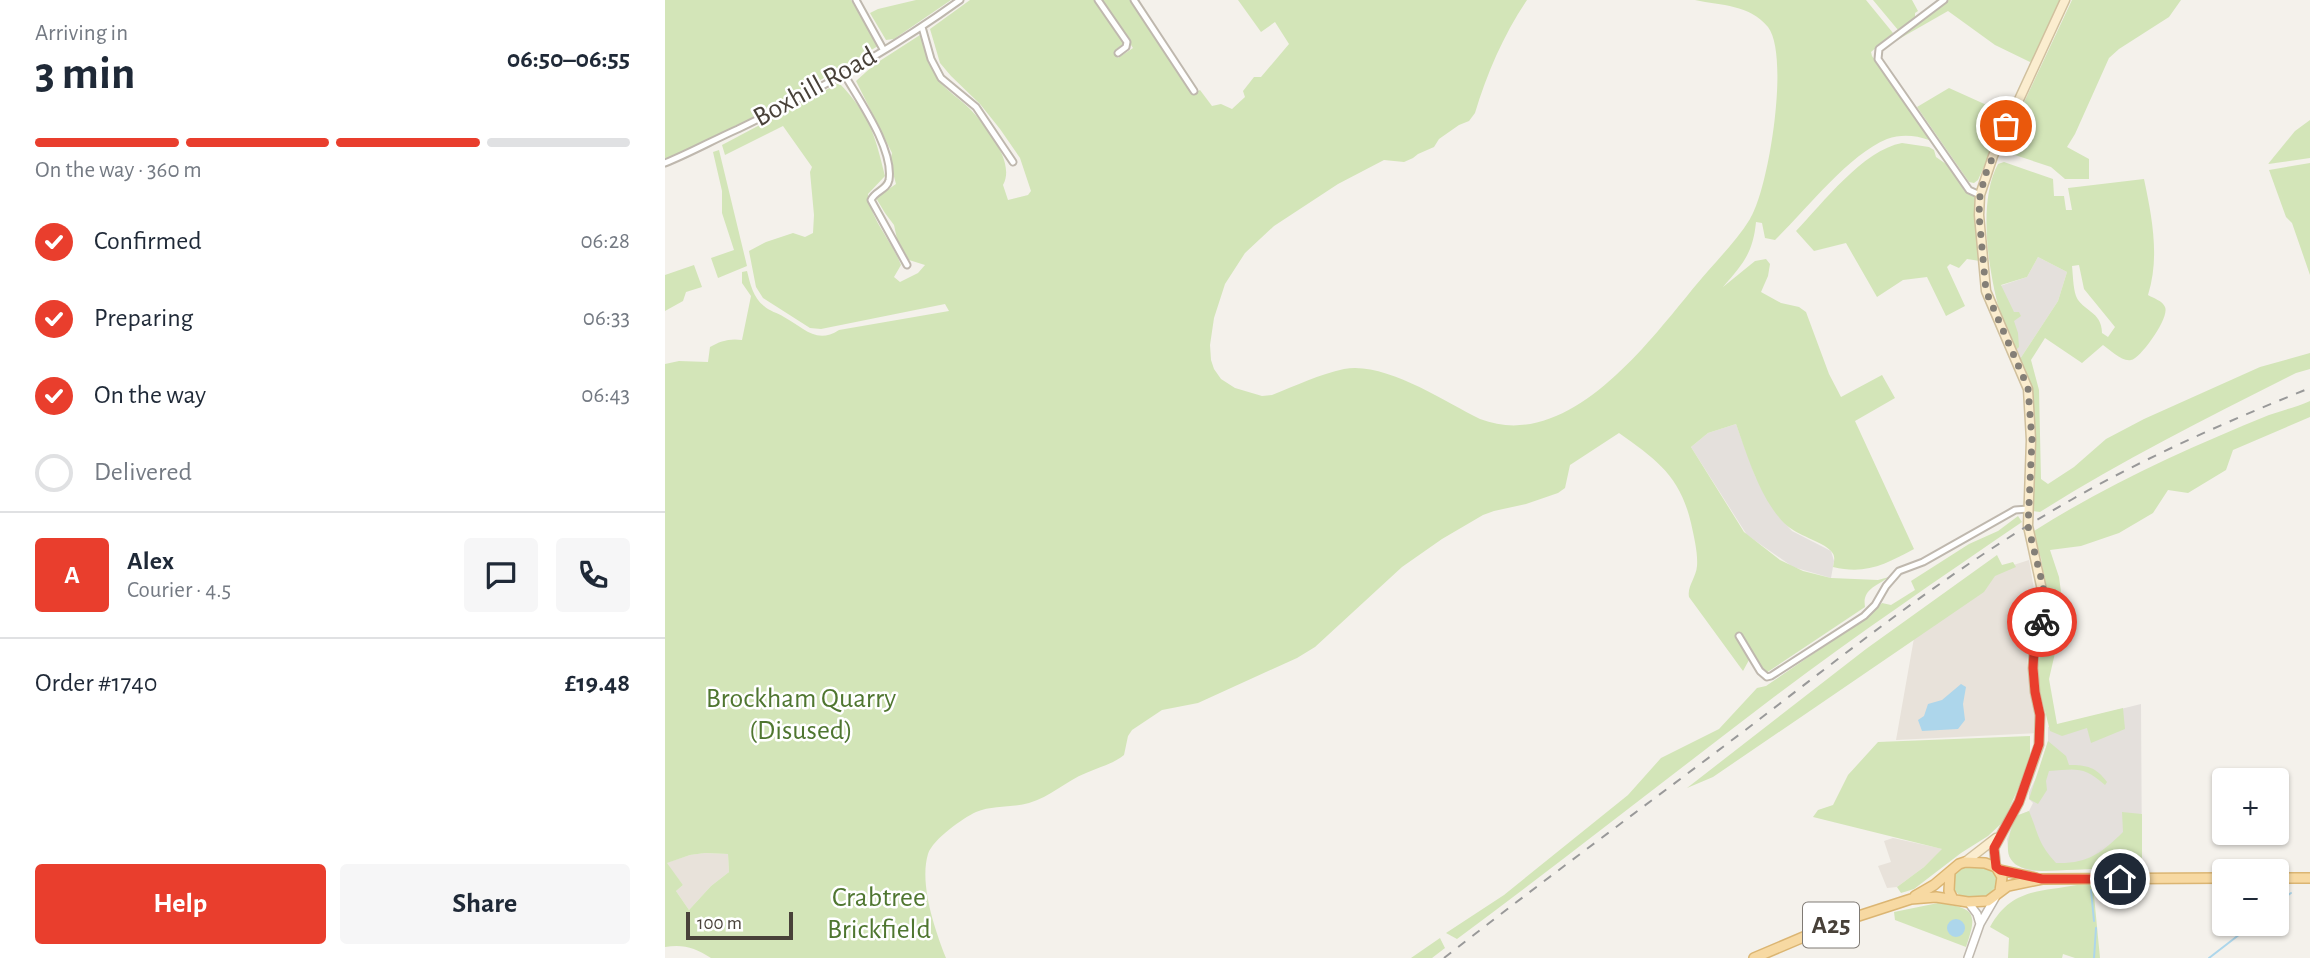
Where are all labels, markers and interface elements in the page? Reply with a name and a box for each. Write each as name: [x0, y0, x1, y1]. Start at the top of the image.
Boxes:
text: Arriving in: [35, 22, 128, 45]
street label: Boxhill Road: [749, 42, 881, 132]
text: 06:50–06:55: [507, 46, 630, 72]
text: 3 min: [35, 51, 135, 97]
pin: [1976, 96, 2036, 156]
icon: bag: [1987, 107, 2025, 145]
text: On the way · 360 m: [35, 159, 202, 182]
icon: check: [35, 223, 73, 261]
text: Confirmed: [94, 228, 202, 254]
text: 06:28: [580, 230, 630, 253]
icon: check: [35, 300, 73, 338]
text: Preparing: [94, 305, 193, 331]
text: 06:33: [583, 307, 630, 330]
icon: check: [35, 377, 73, 415]
text: On the way: [94, 382, 206, 408]
text: 06:43: [581, 384, 630, 407]
text: Delivered: [94, 459, 192, 485]
button: chat: [464, 538, 538, 612]
button: phone: [556, 538, 630, 612]
text: Alex: [127, 548, 174, 574]
text: A: [64, 562, 80, 588]
text: Courier · 4.5: [127, 579, 231, 602]
courier: [2007, 587, 2077, 657]
icon: bike: [2023, 603, 2061, 641]
text: Order #1740: [35, 670, 157, 696]
text: £19.48: [565, 670, 630, 696]
park label: Brockham Quarry (Disused): [706, 685, 896, 745]
map controls: [2212, 768, 2289, 936]
button: +: [2212, 768, 2289, 845]
pin: [2090, 849, 2150, 909]
button: −: [2212, 859, 2289, 936]
icon: home: [2101, 860, 2139, 898]
button: Help: [35, 864, 326, 944]
button: Share: [340, 864, 630, 944]
park label: Crabtree Brickfield: [827, 884, 931, 944]
road number: A25: [1803, 902, 1859, 948]
scale bar: [686, 909, 793, 941]
text: 100 m: [697, 914, 742, 933]

